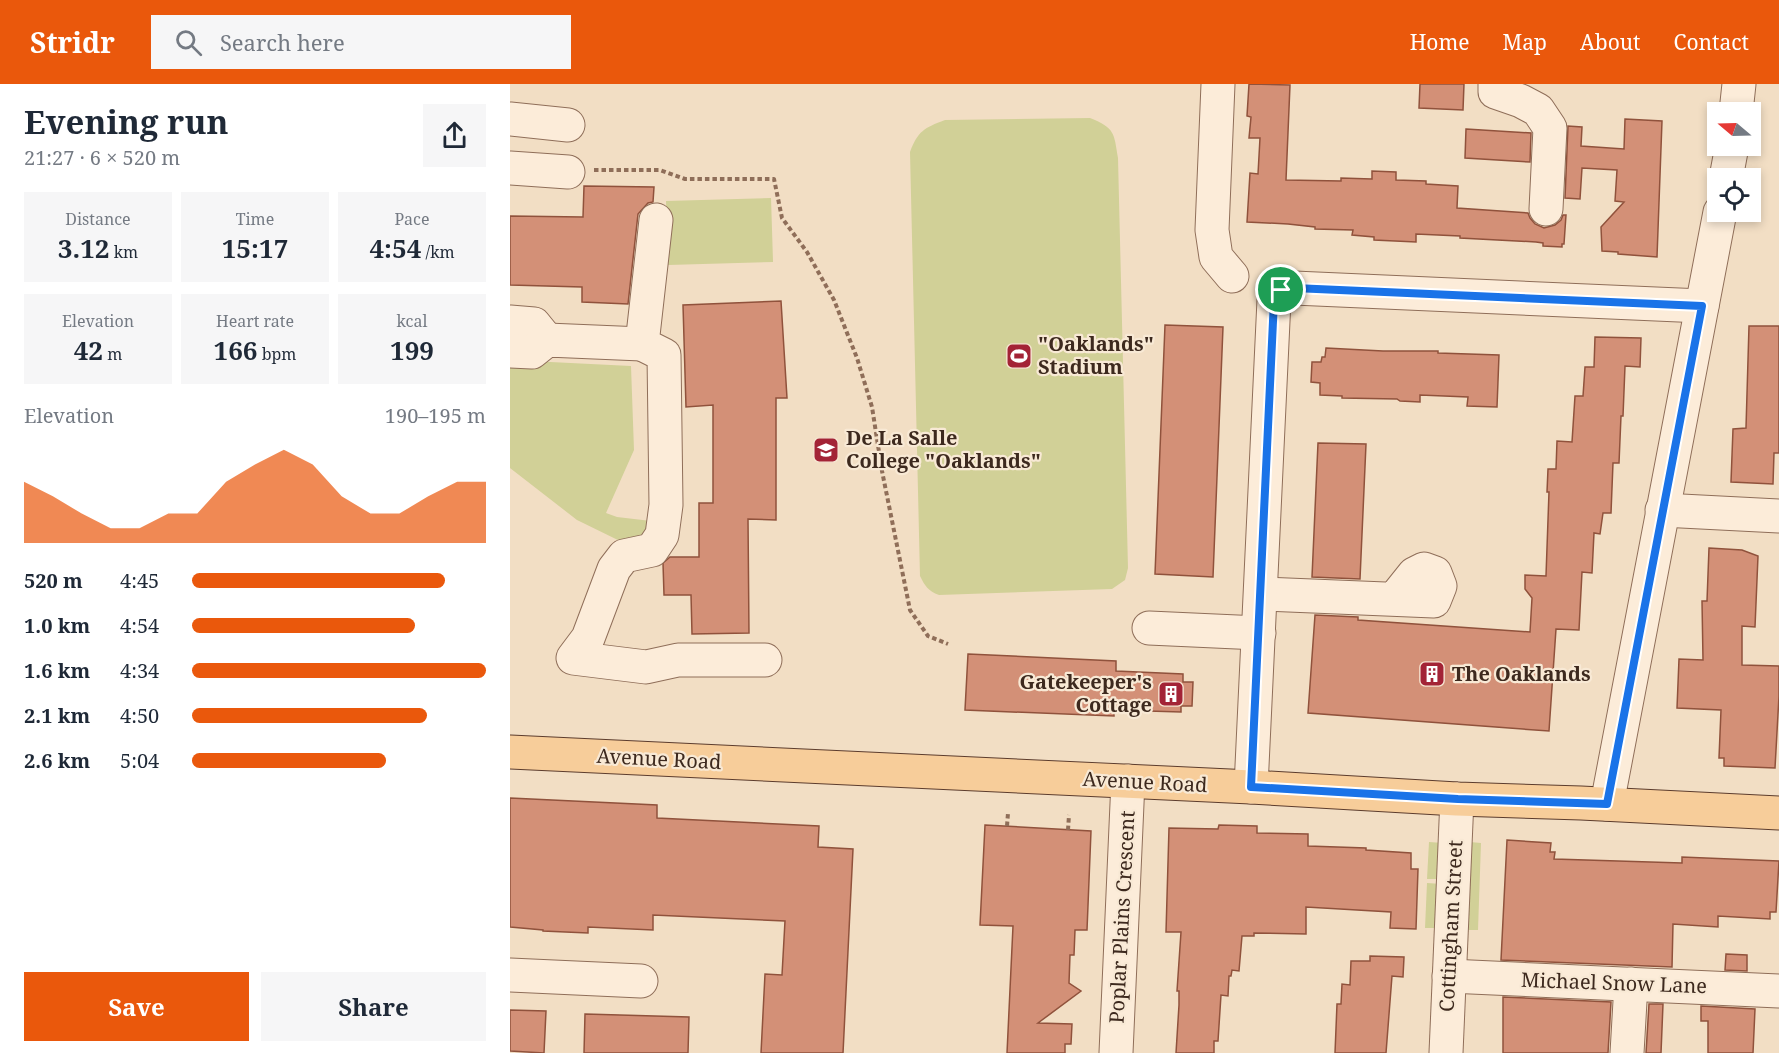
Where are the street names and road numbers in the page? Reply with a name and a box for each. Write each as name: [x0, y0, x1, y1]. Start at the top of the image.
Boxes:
street label: Avenue Road: [596, 742, 722, 775]
street label: Avenue Road: [1082, 765, 1208, 798]
street label: Poplar Plains Crescent: [1102, 810, 1141, 1024]
street label: Cottingham Street: [1433, 839, 1468, 1012]
street label: Michael Snow Lane: [1521, 966, 1708, 999]

